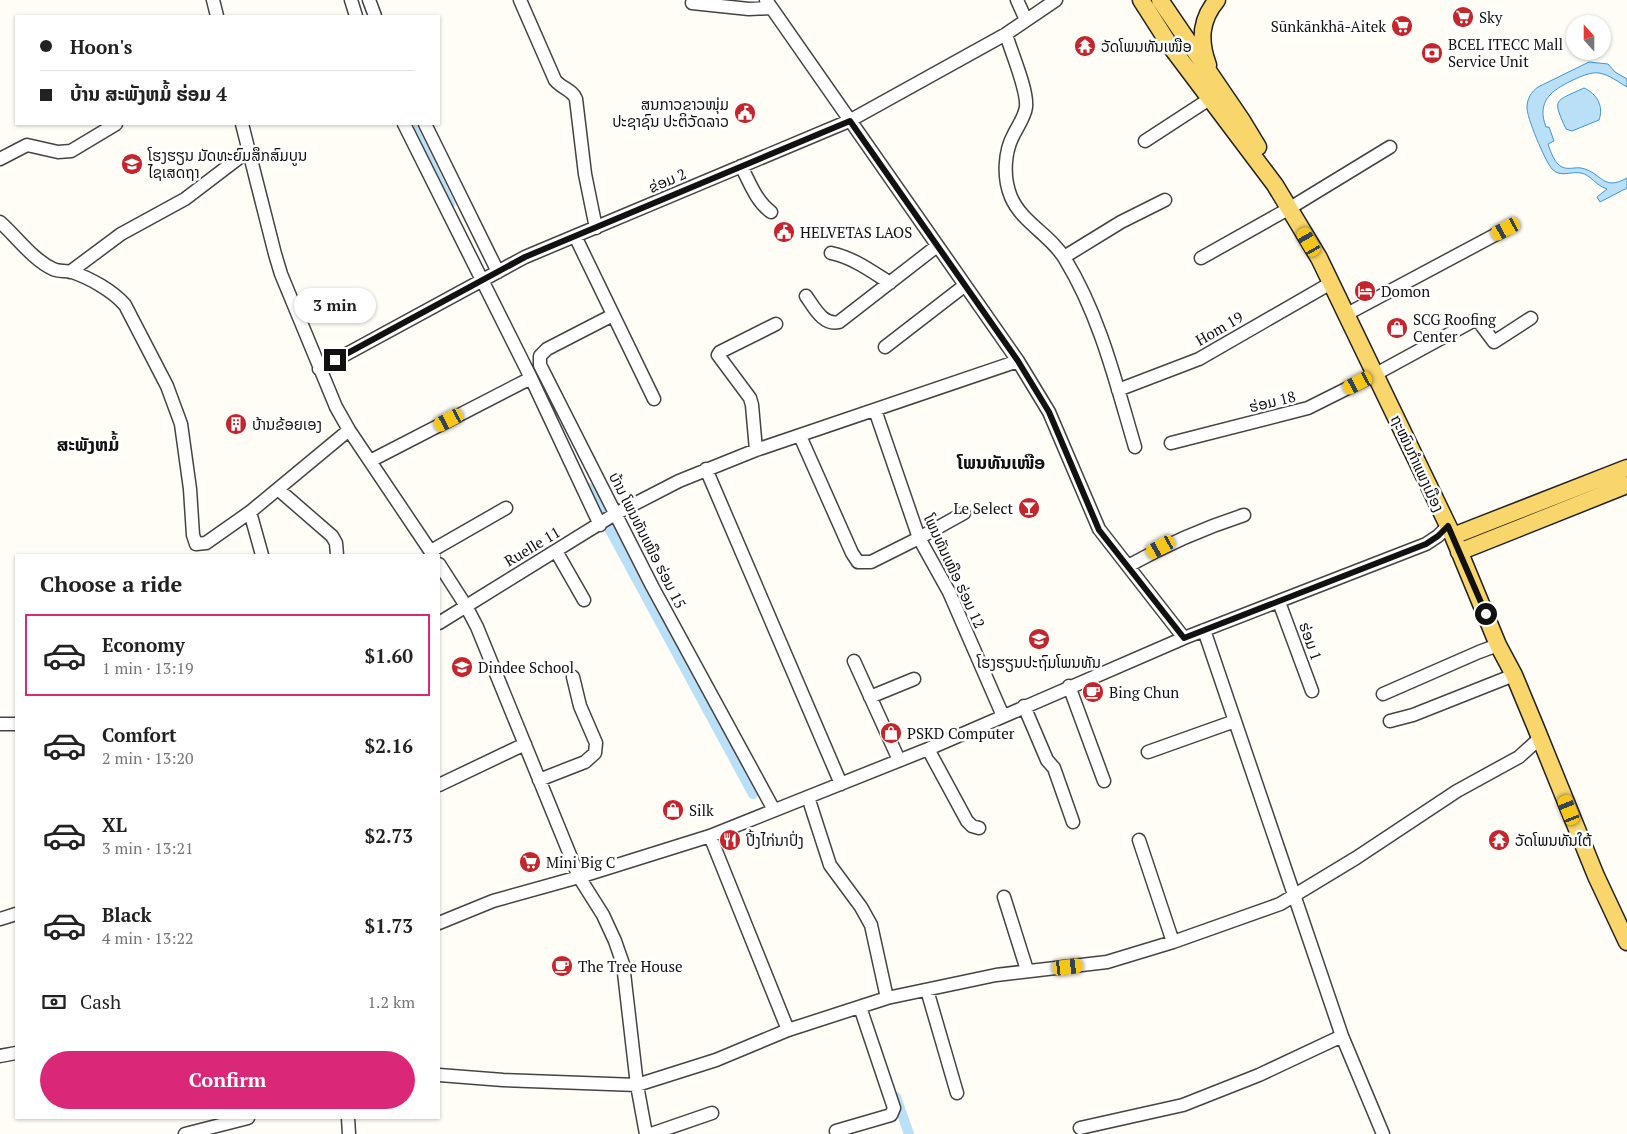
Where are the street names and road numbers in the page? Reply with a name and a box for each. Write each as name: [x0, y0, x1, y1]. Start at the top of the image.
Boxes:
street label: ຂ່ອມ 2: [645, 163, 689, 197]
street label: Hom 19: [1192, 306, 1246, 350]
street label: ຮ່ອມ 18: [1247, 386, 1297, 416]
street label: ຖະໜົນກຳແພງເມືອງ: [1387, 411, 1449, 515]
street label: ບ້ານ ໂພນທັນເໜືອ ຮ່ອມ 15: [605, 468, 691, 612]
street label: ໂພນທັນເໜືອ ຮ່ອມ 12: [919, 510, 990, 631]
street label: Ruelle 11: [500, 521, 564, 571]
street label: ຮ່ອມ 1: [1295, 619, 1327, 663]

